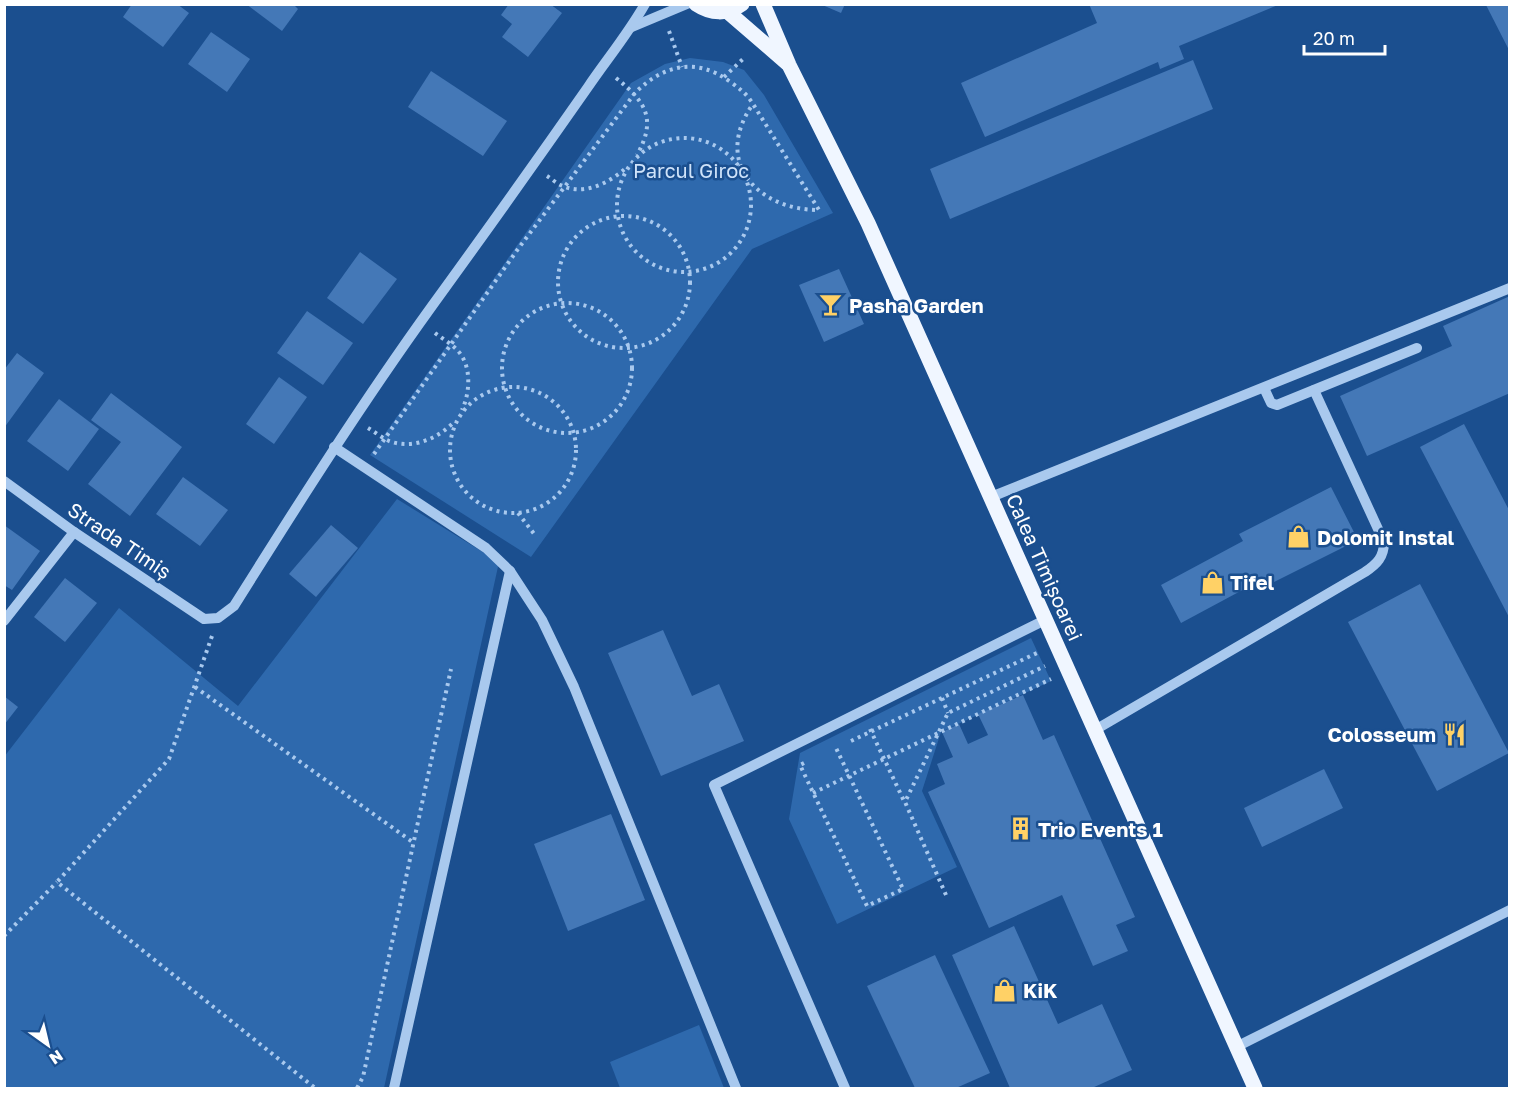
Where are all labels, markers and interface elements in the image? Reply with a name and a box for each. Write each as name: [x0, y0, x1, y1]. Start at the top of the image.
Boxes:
scale bar: [1304, 18, 1385, 56]
text: 20 m: [1313, 27, 1355, 49]
park label: Parcul Giroc: [633, 158, 749, 182]
bar icon: Pasha Garden: [818, 292, 844, 318]
place label: Pasha Garden: [849, 293, 984, 317]
street label: Calea Timișoarei: [1001, 490, 1088, 645]
street label: Strada Timiș: [63, 497, 176, 584]
shop icon: Dolomit Instal: [1286, 524, 1312, 550]
place label: Dolomit Instal: [1317, 525, 1454, 549]
shop icon: Tifel: [1199, 569, 1225, 595]
place label: Tifel: [1230, 570, 1274, 594]
restaurant icon: Colosseum: [1441, 721, 1467, 747]
place label: Colosseum: [1328, 722, 1436, 746]
building icon: Trio Events 1: [1007, 816, 1033, 842]
place label: Trio Events 1: [1038, 817, 1163, 841]
shop icon: KiK: [992, 977, 1018, 1003]
place label: KiK: [1023, 978, 1058, 1002]
north arrow: [18, 1015, 78, 1075]
text: N: [46, 1046, 67, 1069]

